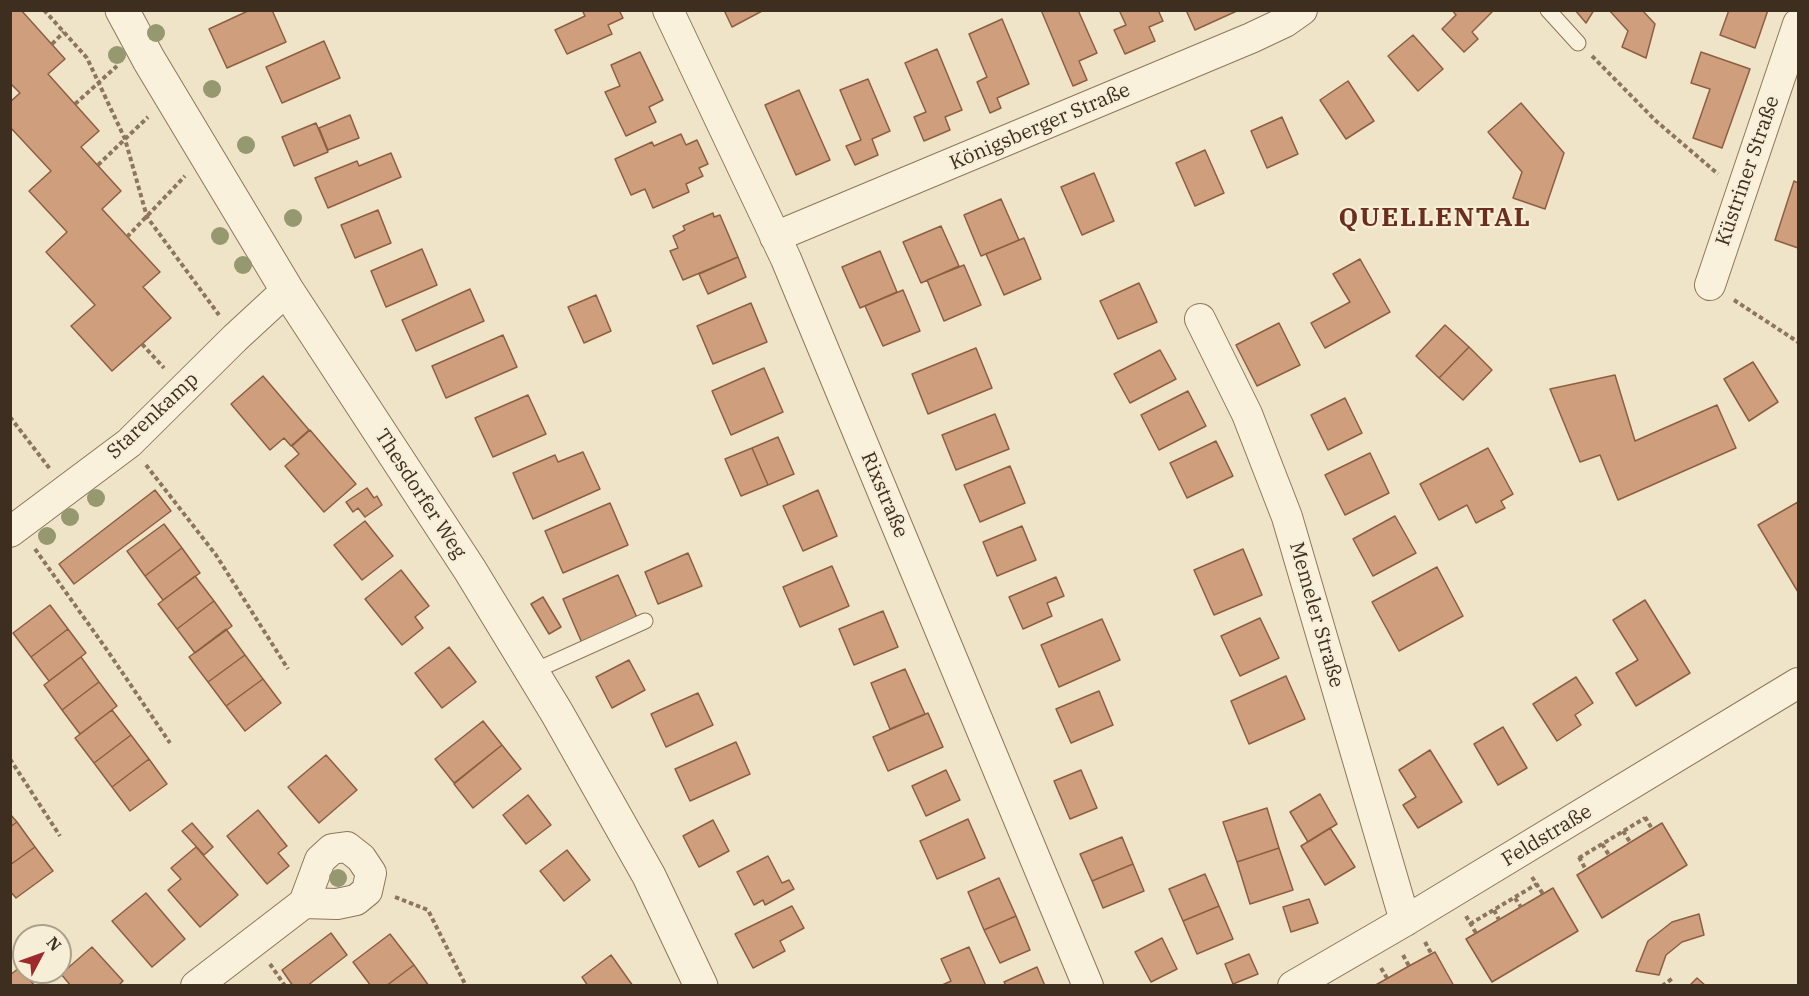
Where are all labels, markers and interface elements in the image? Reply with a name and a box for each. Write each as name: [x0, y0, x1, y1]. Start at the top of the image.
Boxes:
street label: Königsberger Straße: [946, 78, 1134, 176]
street label: Küstriner Straße: [1711, 93, 1785, 249]
district label: QUELLENTAL: [1339, 202, 1531, 234]
street label: Starenkamp: [102, 368, 204, 464]
street label: Thesdorfer Weg: [369, 425, 471, 563]
street label: Rixstraße: [855, 448, 913, 542]
street label: Memeler Straße: [1284, 539, 1348, 691]
street label: Feldstraße: [1498, 800, 1596, 872]
north arrow: [12, 924, 72, 984]
text: N: [42, 932, 66, 955]

